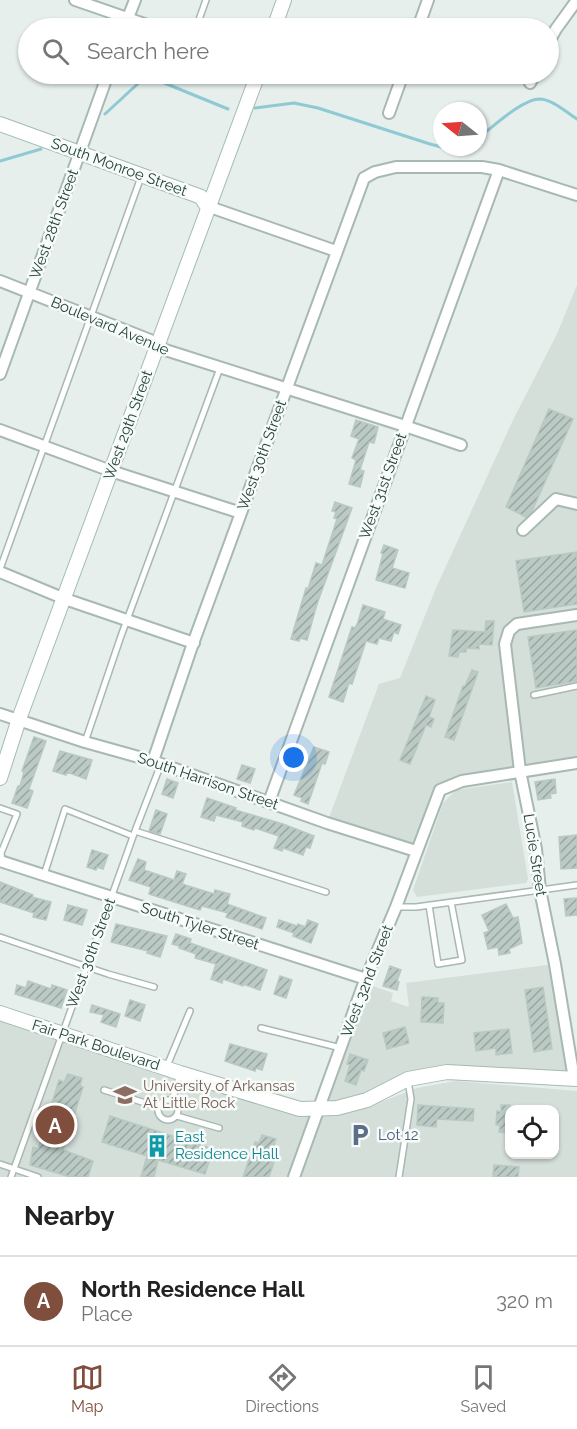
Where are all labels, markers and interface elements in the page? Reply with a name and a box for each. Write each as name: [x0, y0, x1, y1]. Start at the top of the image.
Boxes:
search box: [18, 18, 559, 84]
icon: search: [39, 35, 72, 68]
text: Search here: [87, 38, 209, 64]
north arrow: [433, 102, 487, 156]
street label: South Monroe Street: [49, 134, 189, 200]
street label: West 28th Street: [26, 167, 82, 281]
street label: Boulevard Avenue: [48, 293, 172, 359]
street label: West 29th Street: [100, 368, 156, 482]
street label: West 30th Street: [234, 397, 290, 513]
street label: West 31st Street: [355, 430, 411, 542]
your location: [279, 743, 308, 772]
street label: South Harrison Street: [135, 748, 281, 814]
street label: Lucie Street: [520, 812, 550, 898]
street label: West 30th Street: [63, 895, 119, 1011]
street label: South Tyler Street: [139, 898, 261, 954]
street label: West 32nd Street: [337, 922, 397, 1040]
street label: Fair Park Boulevard: [30, 1016, 162, 1074]
place label: University of Arkansas At Little Rock: [143, 1077, 295, 1112]
school or university icon: University of Arkansas At Little Rock: [112, 1082, 138, 1108]
pin: A: [36, 1102, 74, 1148]
map controls: [505, 1105, 559, 1159]
button: locate: [505, 1105, 559, 1159]
parking icon: Lot 12: [347, 1122, 373, 1148]
place label: Lot 12: [378, 1126, 419, 1144]
place label: East Residence Hall: [175, 1128, 280, 1163]
building icon: East Residence Hall: [144, 1133, 170, 1159]
text: Nearby: [24, 1201, 114, 1231]
text: North Residence Hall: [81, 1276, 305, 1302]
text: A: [37, 1289, 50, 1313]
text: 320 m: [496, 1289, 553, 1313]
text: Place: [81, 1302, 132, 1326]
tab: Map: [71, 1361, 104, 1416]
tab: Directions: [245, 1361, 319, 1416]
tab: Saved: [460, 1361, 506, 1416]

